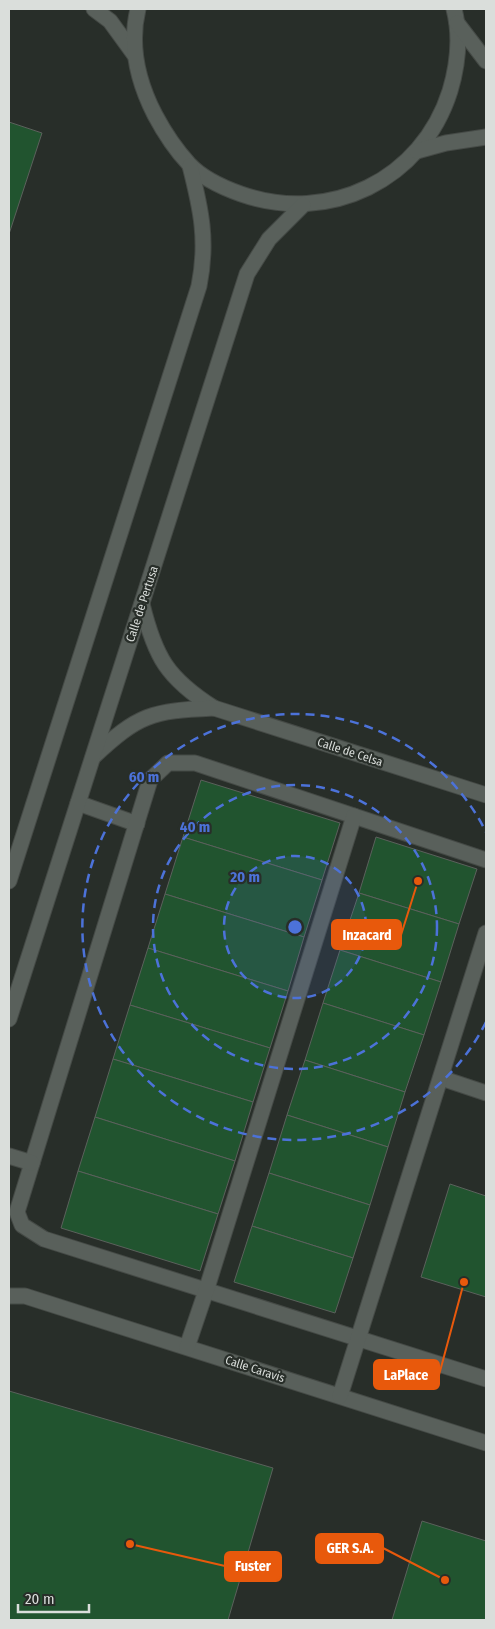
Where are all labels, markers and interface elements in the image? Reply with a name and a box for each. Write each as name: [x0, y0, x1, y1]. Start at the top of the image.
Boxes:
street label: Calle de Pertusa: [123, 564, 161, 644]
street label: Calle de Celsa: [316, 735, 385, 769]
text: 60 m: [129, 768, 159, 786]
text: 40 m: [180, 818, 210, 836]
text: 20 m: [229, 868, 260, 886]
centre of rings: [286, 918, 304, 936]
callout: Inzacard: [332, 920, 401, 949]
text: Inzacard: [342, 927, 392, 944]
street label: Calle Caravis: [224, 1353, 286, 1385]
callout: LaPlace: [374, 1360, 439, 1389]
text: LaPlace: [384, 1367, 428, 1384]
callout: GER S.A.: [316, 1534, 383, 1563]
text: GER S.A.: [326, 1540, 374, 1557]
callout: Fuster: [225, 1552, 281, 1581]
text: Fuster: [235, 1558, 272, 1575]
scale bar: [18, 1582, 89, 1614]
text: 20 m: [25, 1590, 55, 1608]

